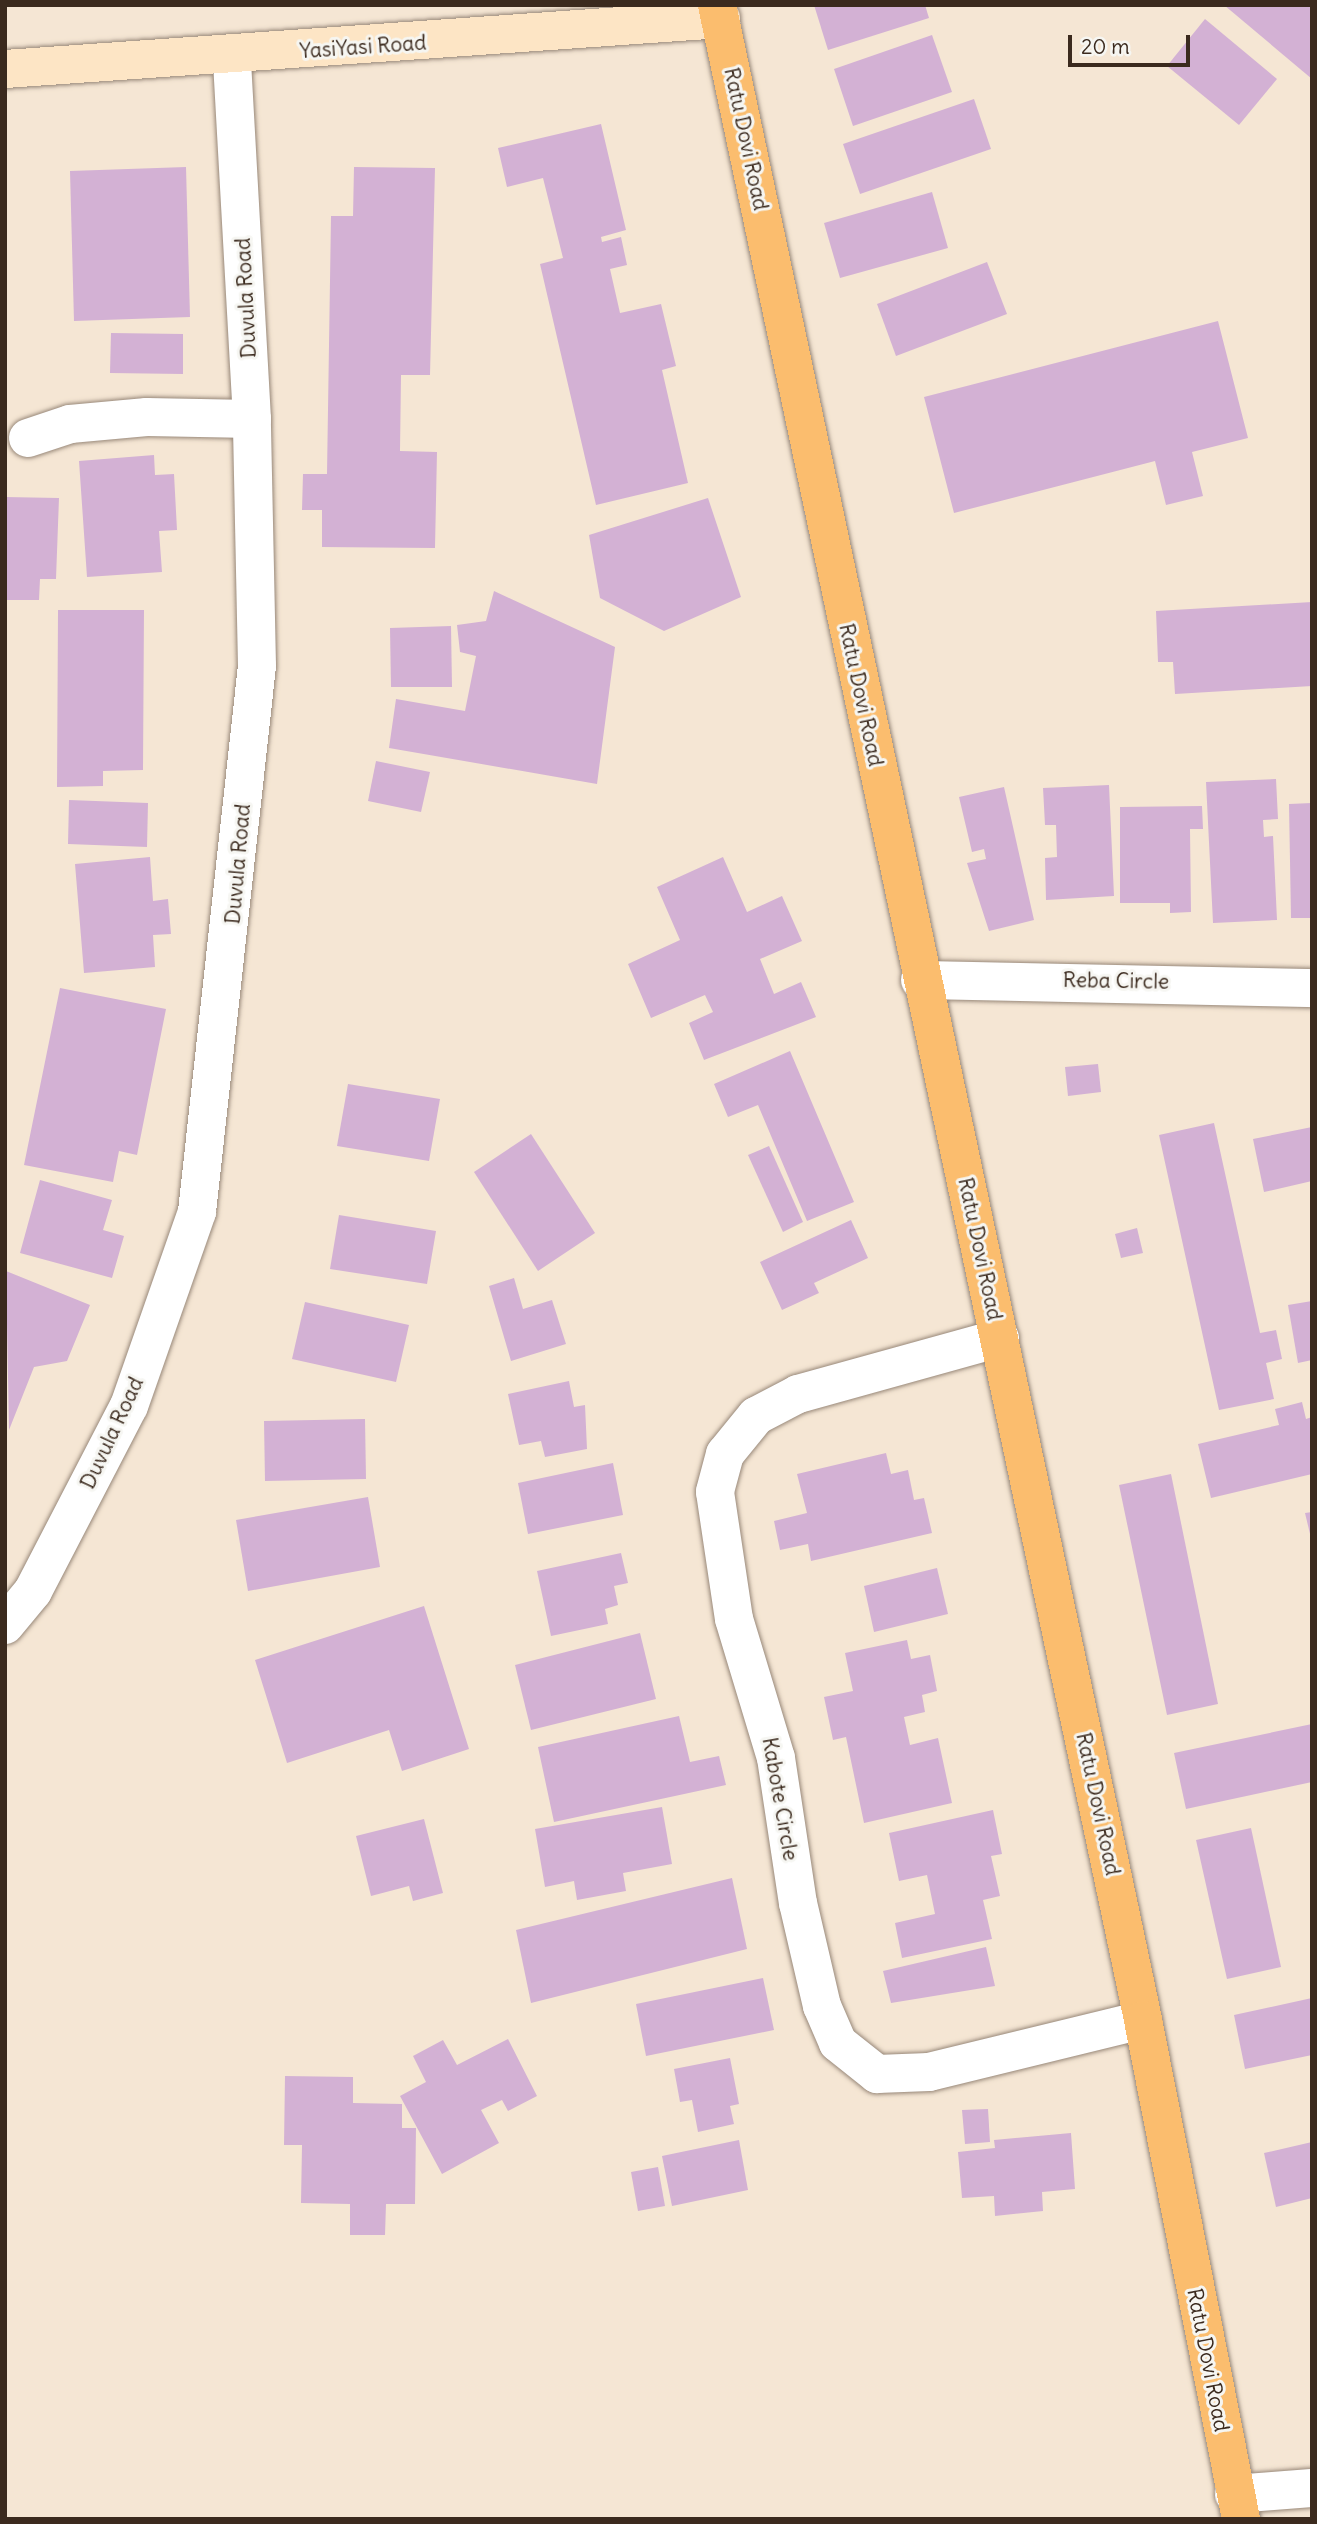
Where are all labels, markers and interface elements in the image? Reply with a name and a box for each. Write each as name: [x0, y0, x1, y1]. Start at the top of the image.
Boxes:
scale bar: [1072, 21, 1194, 65]
street label: YasiYasi Road: [299, 30, 427, 64]
text: 20 m: [1081, 33, 1130, 60]
street label: Ratu Dovi Road: [719, 65, 773, 213]
street label: Duvula Road: [230, 237, 262, 359]
street label: Ratu Dovi Road: [834, 621, 888, 769]
street label: Duvula Road: [220, 803, 256, 925]
street label: Reba Circle: [1063, 967, 1169, 995]
street label: Ratu Dovi Road: [953, 1175, 1007, 1323]
street label: Duvula Road: [75, 1373, 149, 1493]
street label: Ratu Dovi Road: [1071, 1730, 1125, 1878]
street label: Kabote Circle: [757, 1735, 803, 1863]
street label: Ratu Dovi Road: [1182, 2286, 1234, 2434]

